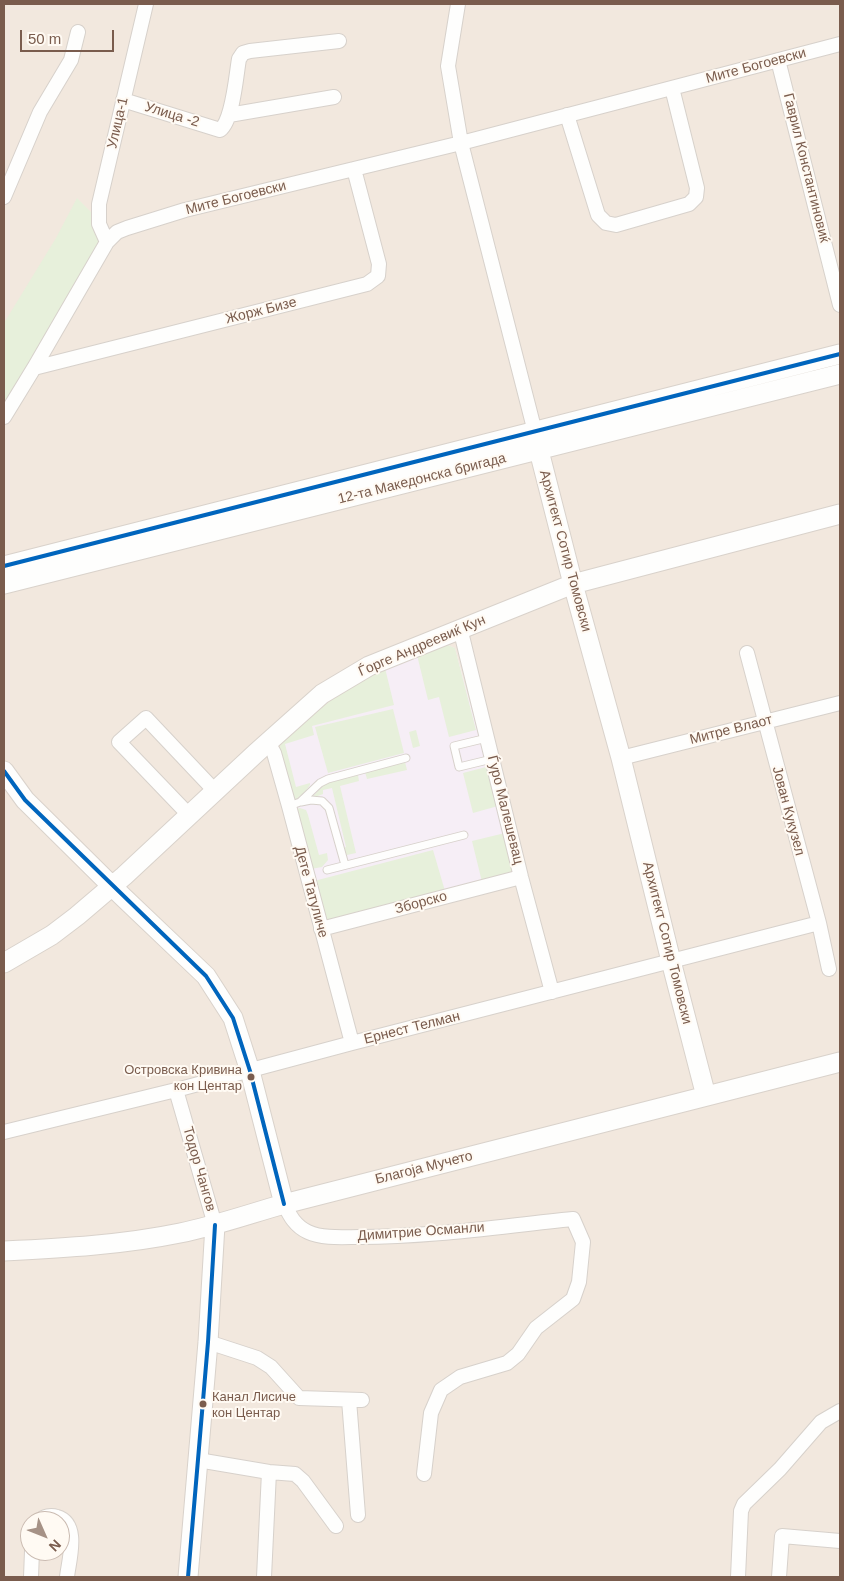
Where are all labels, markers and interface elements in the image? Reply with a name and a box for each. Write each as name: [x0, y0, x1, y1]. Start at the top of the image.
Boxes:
scale bar: [22, 20, 116, 52]
text: 50 m: [28, 30, 61, 47]
street label: Мите Богоевски: [704, 45, 808, 87]
street label: Гаврил Константиновиќ: [779, 92, 833, 244]
street label: Улица-1: [104, 96, 132, 150]
street label: Улица -2: [143, 99, 201, 131]
street label: Мите Богоевски: [184, 177, 288, 219]
street label: Жорж Бизе: [224, 294, 298, 328]
street label: 12-та Македонска бригада: [336, 450, 508, 508]
street label: Архитект Сотир Томовски: [535, 468, 595, 634]
street label: Ѓорге Андреевиќ Кун: [356, 612, 488, 680]
street label: Митре Влаот: [688, 712, 774, 748]
street label: Ѓуро Малешевац: [483, 754, 527, 866]
street label: Јован Кукузел: [768, 765, 808, 857]
street label: Дете Татуличе: [291, 844, 331, 940]
street label: Архитект Сотир Томовски: [639, 860, 695, 1026]
street label: Зборско: [393, 888, 449, 918]
street label: Ернест Телман: [362, 1008, 462, 1048]
place label: Островска Кривина кон Центар: [124, 1062, 242, 1093]
marker: Островска Кривина кон Центар: [246, 1072, 256, 1082]
street label: Тодор Чангов: [179, 1125, 219, 1213]
street label: Благоја Мучето: [374, 1148, 474, 1188]
street label: Димитрие Османли: [357, 1219, 485, 1245]
place label: Канал Лисиче кон Центар: [212, 1389, 296, 1420]
marker: Канал Лисиче кон Центар: [198, 1399, 208, 1409]
north arrow: [20, 1511, 70, 1561]
text: N: [46, 1537, 64, 1555]

